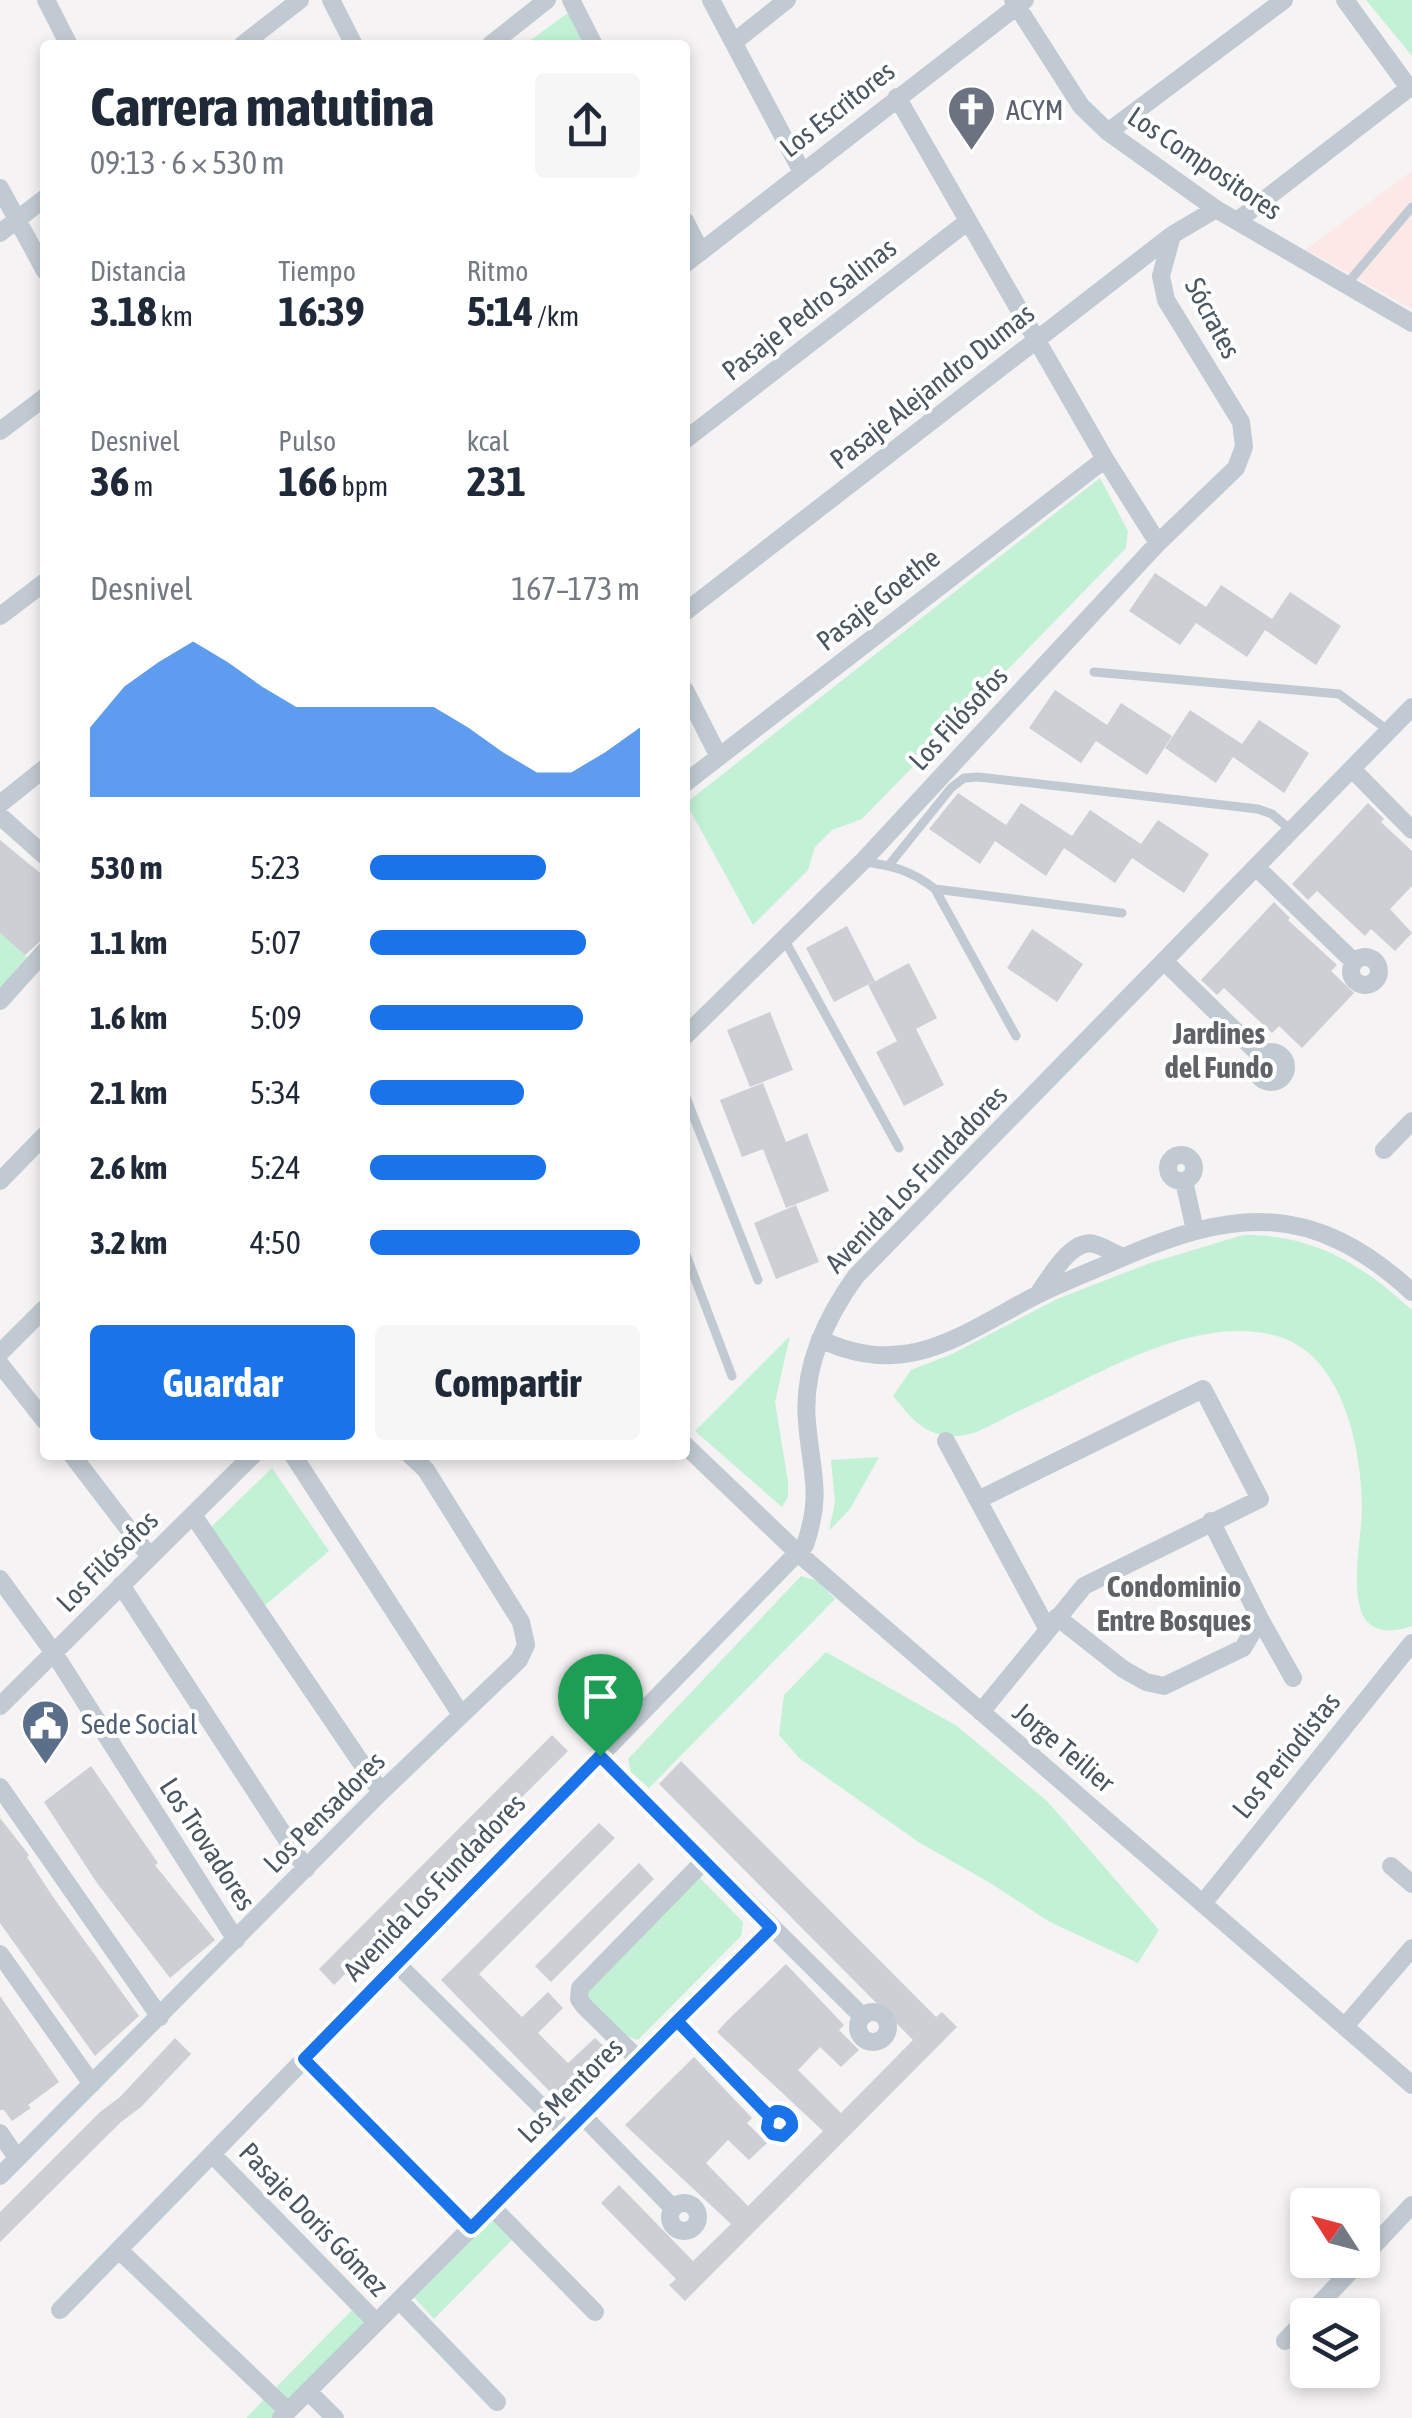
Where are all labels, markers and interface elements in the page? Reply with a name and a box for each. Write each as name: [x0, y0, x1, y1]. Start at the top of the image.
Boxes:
street label: Los Escritores: [773, 54, 901, 164]
button: share: [535, 73, 640, 178]
text: Carrera matutina: [90, 75, 434, 138]
church icon: ACYM: [945, 84, 997, 152]
place label: ACYM: [1006, 94, 1064, 126]
street label: Los Compositores: [1122, 100, 1288, 226]
text: 09:13 · 6 × 530 m: [90, 144, 284, 181]
street label: Pasaje Pedro Salinas: [716, 231, 902, 387]
text: Distancia: [90, 255, 187, 287]
text: Tiempo: [278, 255, 356, 287]
text: Ritmo: [467, 255, 528, 287]
street label: Sócrates: [1179, 272, 1247, 364]
text: 3.18: [90, 287, 157, 335]
text: 16:39: [278, 287, 365, 335]
text: 5:14: [467, 287, 533, 335]
street label: Pasaje Alejandro Dumas: [824, 297, 1040, 475]
text: km: [157, 300, 193, 332]
text: /km: [533, 300, 579, 332]
text: Desnivel: [90, 425, 180, 457]
text: Pulso: [278, 425, 336, 457]
text: kcal: [467, 425, 509, 457]
text: 36: [90, 457, 129, 505]
text: 166: [278, 457, 338, 505]
text: 231: [467, 457, 526, 505]
text: m: [129, 470, 153, 502]
text: bpm: [338, 470, 388, 502]
street label: Pasaje Goethe: [810, 541, 946, 657]
text: Desnivel: [90, 570, 193, 607]
text: 167–173 m: [511, 570, 640, 607]
street label: Los Filósofos: [902, 660, 1014, 776]
text: 530 m: [90, 849, 163, 886]
text: 5:23: [250, 849, 301, 886]
text: 1.1 km: [90, 924, 167, 961]
text: 5:07: [250, 924, 301, 961]
text: 1.6 km: [90, 999, 167, 1036]
text: 5:09: [250, 999, 301, 1036]
district label: Jardines del Fundo: [1164, 1016, 1274, 1084]
text: 2.1 km: [90, 1074, 167, 1111]
text: 5:34: [250, 1074, 301, 1111]
street label: Avenida Los Fundadores: [819, 1079, 1013, 1279]
text: 2.6 km: [90, 1149, 167, 1186]
text: 5:24: [250, 1149, 301, 1186]
text: 3.2 km: [90, 1224, 167, 1261]
text: 4:50: [250, 1224, 301, 1261]
button: Guardar: [90, 1325, 355, 1440]
button: Compartir: [375, 1325, 640, 1440]
street label: Los Filósofos: [50, 1504, 164, 1618]
district label: Condominio Entre Bosques: [1097, 1569, 1252, 1637]
pin: [558, 1654, 643, 1757]
icon: arrive: [573, 1669, 628, 1724]
street label: Los Periodistas: [1226, 1686, 1346, 1824]
street label: Jorge Teilier: [1007, 1695, 1122, 1799]
public building icon: Sede Social: [20, 1698, 72, 1766]
place label: Sede Social: [81, 1708, 198, 1740]
street label: Los Pensadores: [257, 1745, 391, 1879]
street label: Los Trovadores: [153, 1772, 263, 1916]
street label: Avenida Los Fundadores: [337, 1787, 531, 1987]
street label: Los Mentores: [511, 2031, 629, 2149]
street label: Pasaje Doris Gómez: [233, 2136, 395, 2302]
north arrow: [1290, 2188, 1380, 2278]
map controls: [1290, 2188, 1380, 2388]
button: layers: [1290, 2298, 1380, 2388]

